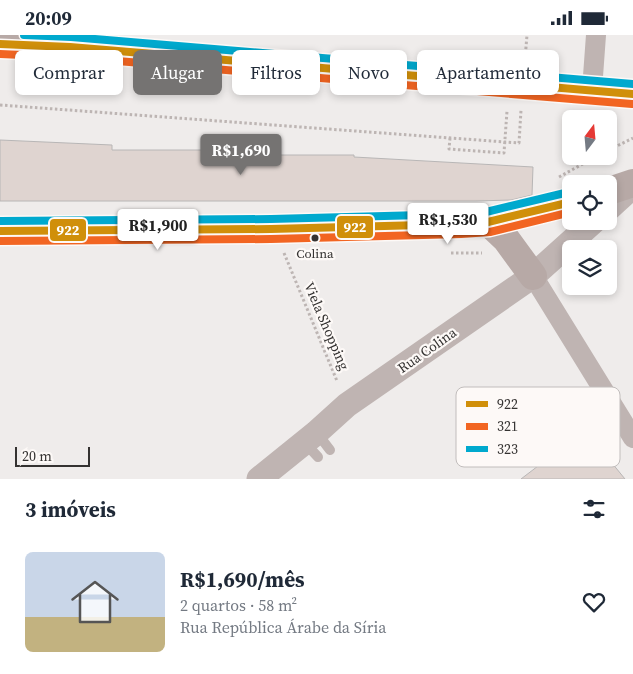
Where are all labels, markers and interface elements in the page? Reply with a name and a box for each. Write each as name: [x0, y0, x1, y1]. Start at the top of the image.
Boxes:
text: 20:09: [25, 5, 72, 31]
chip: Comprar: [15, 50, 123, 95]
chip: Alugar: [133, 50, 222, 95]
chip: Filtros: [232, 50, 320, 95]
chip: Novo: [330, 50, 407, 95]
chip: Apartamento: [417, 50, 559, 95]
north arrow: [562, 110, 618, 165]
map controls: [562, 110, 617, 295]
pin: R$1,690: [195, 133, 287, 176]
text: R$1,690: [211, 139, 271, 161]
button: locate: [562, 175, 617, 230]
pin: R$1,530: [402, 203, 494, 245]
text: R$1,530: [418, 208, 478, 230]
pin: R$1,900: [112, 209, 204, 251]
text: R$1,900: [128, 214, 188, 236]
line badge: 922: [336, 215, 374, 239]
text: 922: [344, 217, 367, 237]
line badge: 922: [49, 218, 87, 242]
text: 922: [57, 220, 80, 240]
marker: Colina: [310, 233, 320, 243]
button: layers: [562, 240, 617, 295]
place label: Colina: [296, 245, 334, 262]
street label: Viela Shopping: [299, 279, 355, 373]
street label: Rua Colina: [393, 322, 461, 378]
legend: [456, 387, 620, 467]
text: 922: [497, 394, 518, 414]
text: 321: [497, 416, 518, 436]
text: 323: [497, 439, 518, 459]
scale bar: [15, 444, 90, 467]
text: 20 m: [22, 446, 52, 466]
text: 3 imóveis: [25, 495, 116, 524]
icon: filters: [580, 495, 608, 523]
text: R$1,690/mês: [180, 565, 305, 594]
icon: home: [65, 572, 125, 632]
icon: heart: [580, 588, 608, 616]
text: 2 quartos · 58 m²: [180, 594, 297, 616]
text: Rua República Árabe da Síria: [180, 616, 386, 638]

